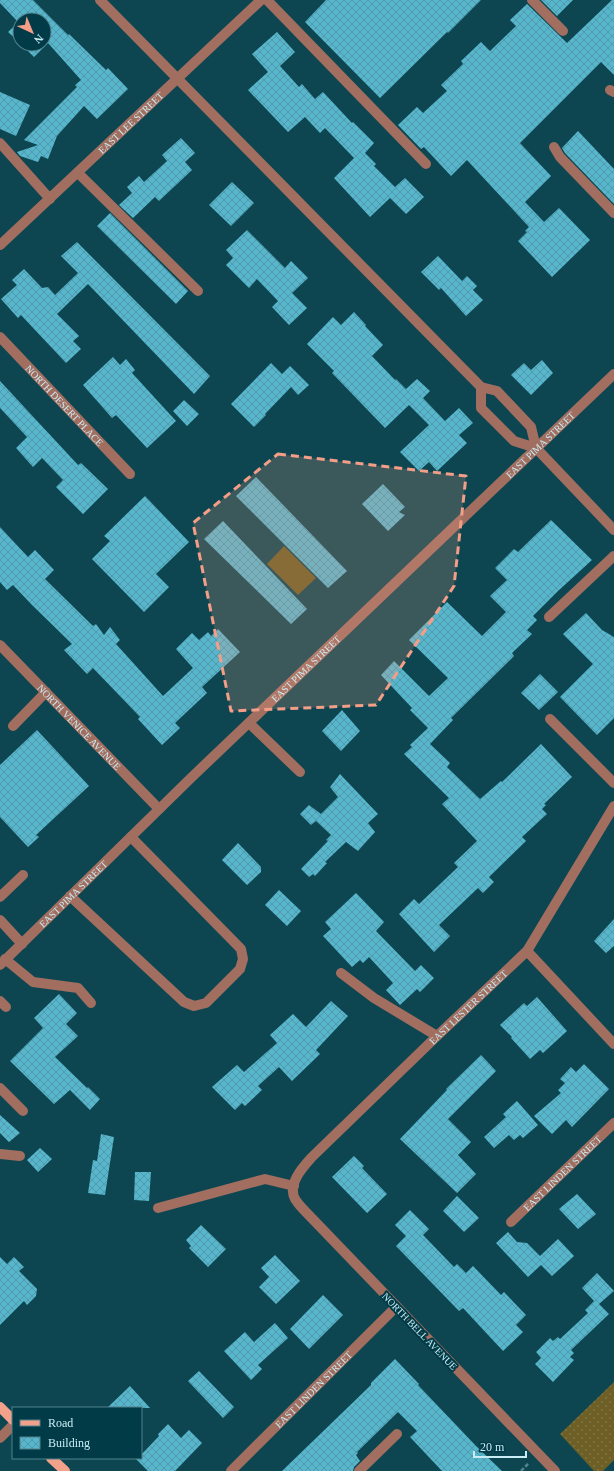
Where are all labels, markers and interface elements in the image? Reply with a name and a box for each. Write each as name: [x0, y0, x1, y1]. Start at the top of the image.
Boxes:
north arrow: [12, 12, 52, 52]
text: N: [32, 32, 46, 46]
street label: EAST LEE STREET: [96, 90, 166, 156]
street label: NORTH DESERT PLACE: [23, 363, 105, 448]
street label: EAST PIMA STREET: [504, 410, 577, 480]
street label: EAST PIMA STREET: [269, 633, 343, 704]
street label: NORTH VENICE AVENUE: [35, 682, 123, 772]
street label: EAST PIMA STREET: [37, 858, 110, 930]
street label: EAST LESTER STREET: [427, 968, 509, 1047]
street label: EAST LINDEN STREET: [521, 1133, 604, 1213]
street label: NORTH BELL AVENUE: [380, 1291, 459, 1372]
street label: EAST LINDEN STREET: [273, 1349, 354, 1430]
legend: [12, 1407, 142, 1459]
text: Road: [48, 1416, 73, 1430]
scale bar: [474, 1433, 526, 1459]
text: Building: [48, 1436, 90, 1450]
text: 20 m: [480, 1440, 505, 1454]

